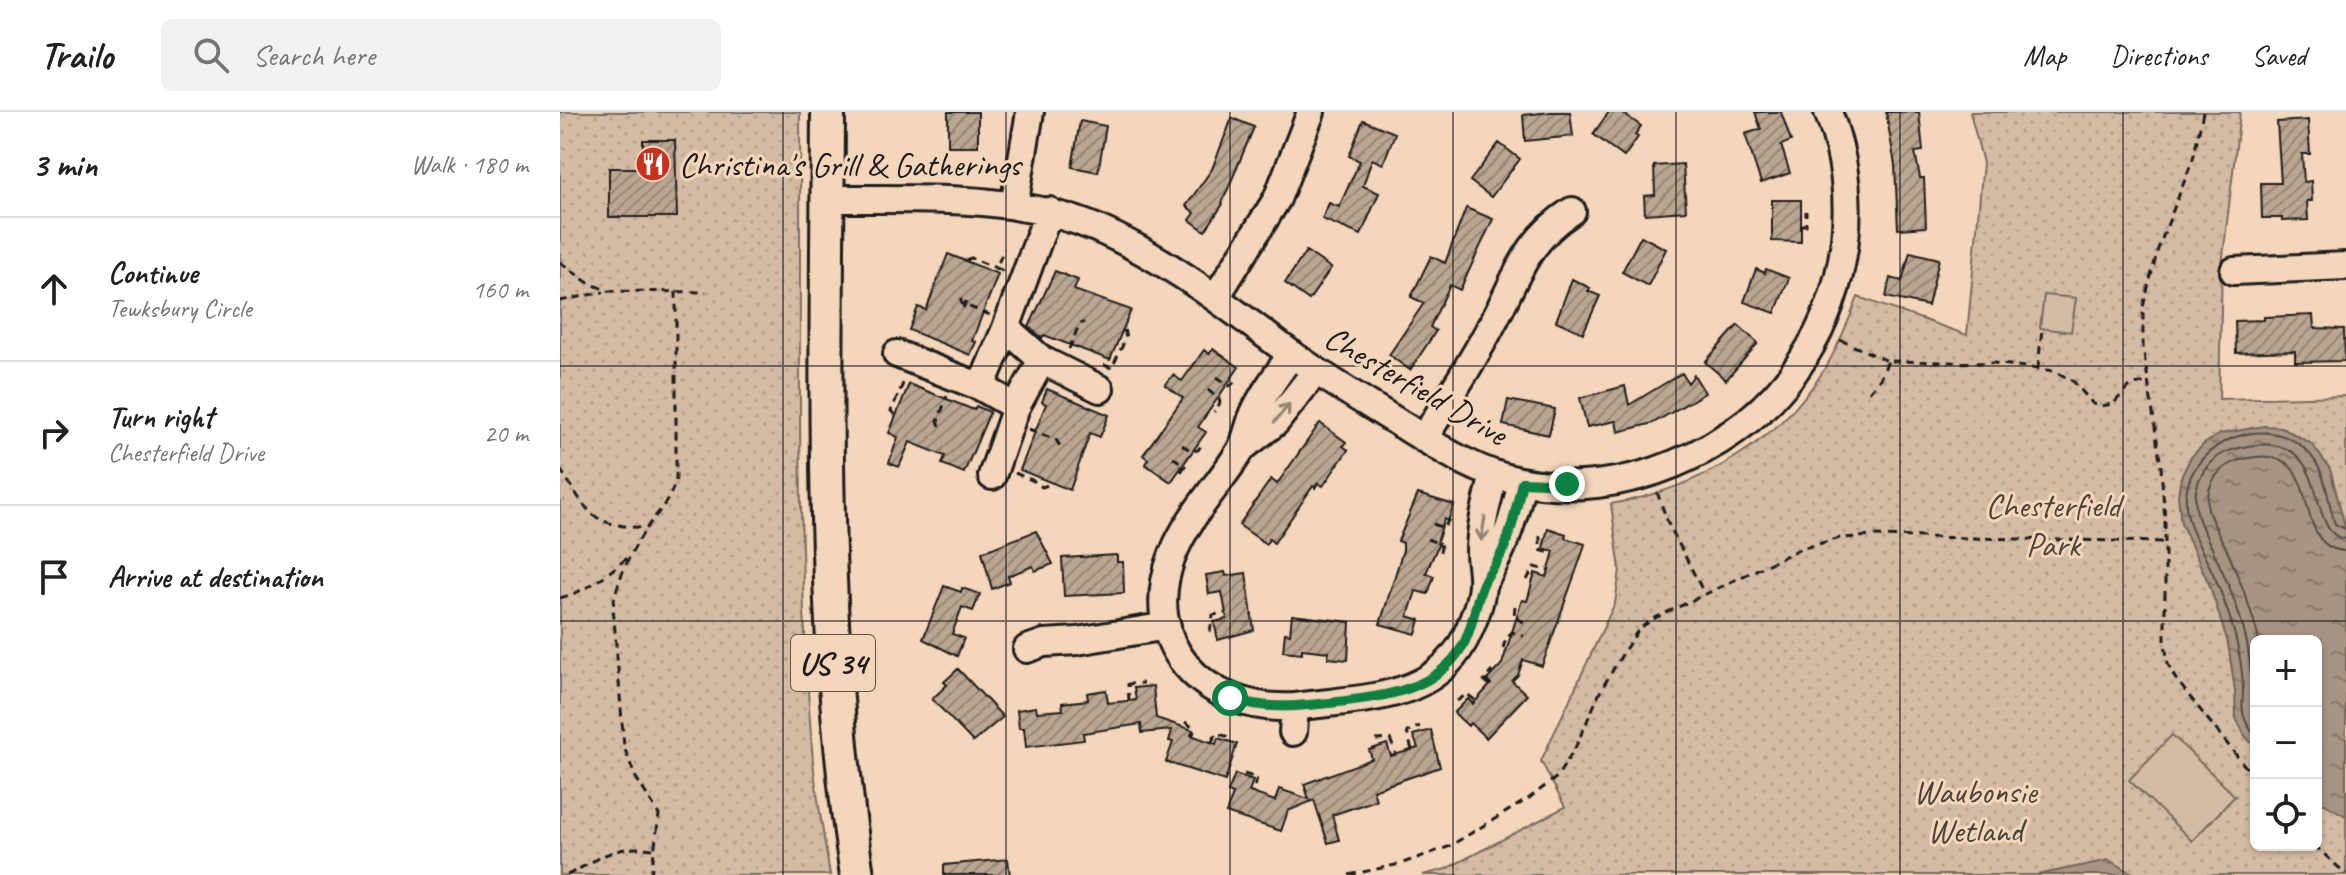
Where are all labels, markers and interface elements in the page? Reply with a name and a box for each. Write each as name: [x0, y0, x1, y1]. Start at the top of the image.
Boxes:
search box: [161, 19, 721, 91]
text: Trailo: [40, 32, 113, 79]
icon: search: [189, 33, 233, 77]
text: Search here: [253, 36, 375, 74]
text: Map: [2023, 38, 2066, 73]
text: Directions: [2110, 38, 2208, 73]
text: Saved: [2252, 38, 2306, 73]
text: 3 min: [32, 143, 97, 186]
place label: Christina's Grill & Gatherings: [679, 143, 1024, 186]
restaurant icon: Christina's Grill & Gatherings: [634, 145, 672, 183]
text: Walk · 180 m: [411, 148, 528, 181]
text: Continue: [108, 254, 198, 292]
icon: ahead: [32, 267, 76, 311]
text: 160 m: [472, 273, 528, 306]
text: Tewksbury Circle: [108, 292, 252, 325]
street label: Chesterfield Drive: [1317, 315, 1517, 456]
text: Turn right: [108, 398, 213, 436]
one-way arrow: [1273, 403, 1291, 424]
icon: right: [32, 411, 76, 455]
text: 20 m: [484, 417, 528, 450]
text: Chesterfield Drive: [108, 436, 264, 469]
route end: [1549, 466, 1585, 502]
park label: Chesterfield Park: [1986, 484, 2125, 566]
one-way arrow: [1475, 516, 1490, 541]
icon: arrive: [32, 555, 76, 599]
text: Arrive at destination: [108, 558, 323, 596]
road number: US 34: [791, 635, 875, 691]
map controls: [2250, 635, 2322, 851]
button: +: [2250, 635, 2322, 707]
route start: [1212, 680, 1248, 716]
button: −: [2250, 707, 2322, 779]
park label: Waubonsie Wetland: [1913, 770, 2038, 852]
button: locate: [2250, 779, 2322, 851]

